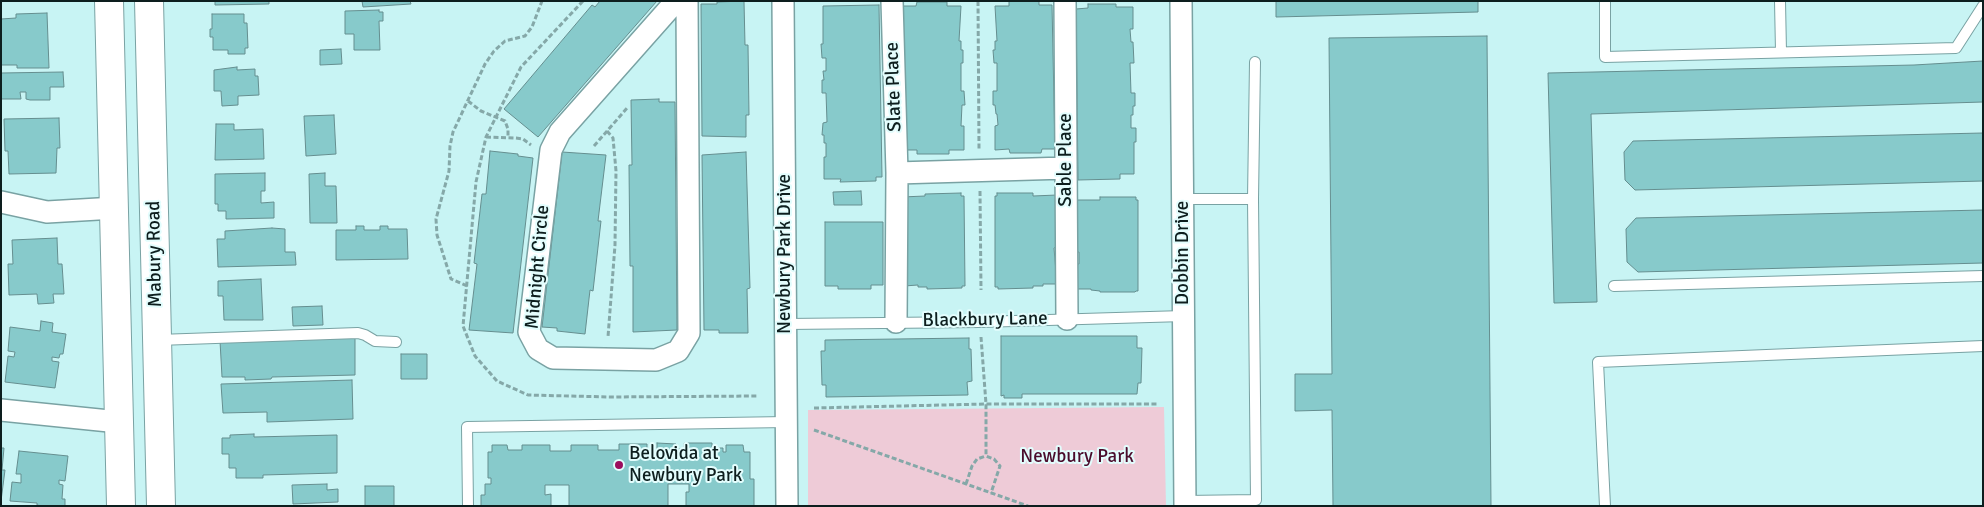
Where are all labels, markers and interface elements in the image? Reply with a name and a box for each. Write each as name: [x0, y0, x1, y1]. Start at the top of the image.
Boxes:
street label: Slate Place: [881, 42, 907, 132]
street label: Sable Place: [1055, 113, 1077, 207]
street label: Newbury Park Drive: [774, 174, 796, 334]
street label: Mabury Road: [143, 201, 167, 307]
street label: Dobbin Drive: [1172, 201, 1194, 305]
street label: Midnight Circle: [521, 204, 555, 330]
street label: Blackbury Lane: [922, 308, 1048, 332]
place label: Belovida at Newbury Park: [629, 443, 742, 487]
park label: Newbury Park: [1020, 446, 1134, 468]
marker: Belovida at Newbury Park: [613, 459, 625, 471]

